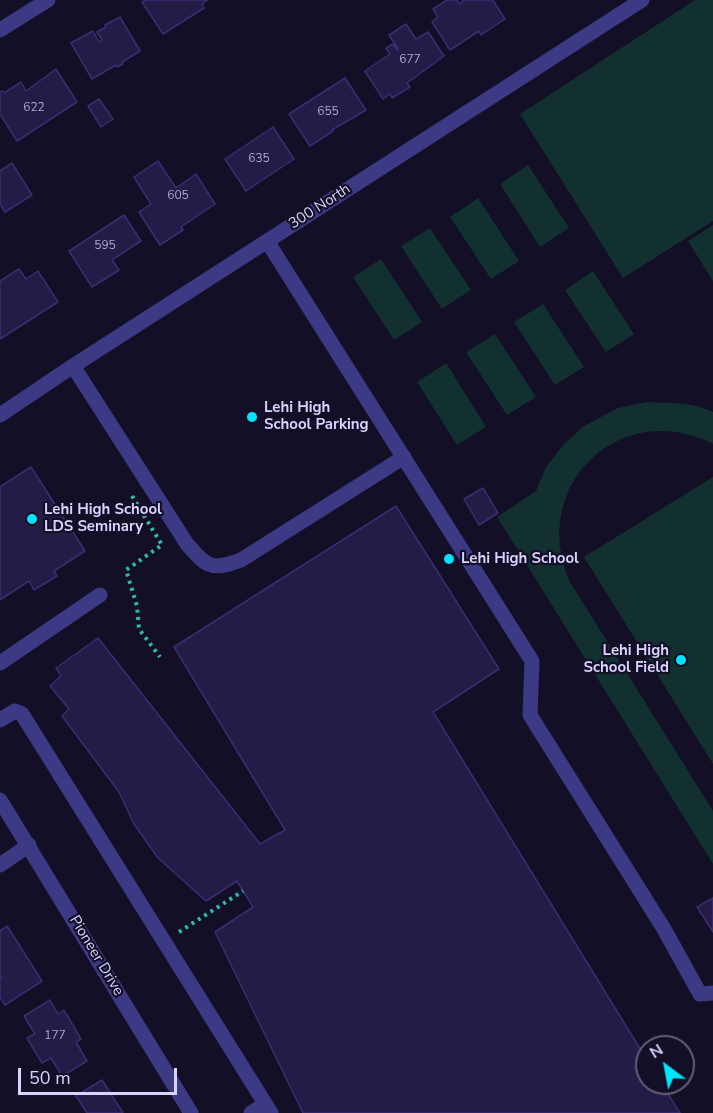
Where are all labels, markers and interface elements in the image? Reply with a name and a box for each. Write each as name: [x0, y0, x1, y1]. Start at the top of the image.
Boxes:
house number: 677: [399, 53, 421, 67]
house number: 622: [23, 101, 45, 115]
house number: 655: [317, 105, 339, 119]
house number: 635: [248, 152, 270, 166]
street label: 300 North: [286, 180, 354, 234]
house number: 605: [167, 189, 189, 203]
house number: 595: [94, 239, 116, 253]
place label: Lehi High School Parking: [264, 399, 369, 434]
marker: Lehi High School Parking: [245, 410, 259, 424]
place label: Lehi High School LDS Seminary: [44, 501, 162, 536]
marker: Lehi High School LDS Seminary: [25, 512, 39, 526]
place label: Lehi High School: [461, 550, 579, 568]
marker: Lehi High School: [442, 552, 456, 566]
place label: Lehi High School Field: [583, 642, 669, 677]
marker: Lehi High School Field: [674, 653, 688, 667]
street label: Pioneer Drive: [65, 913, 127, 999]
house number: 177: [44, 1029, 66, 1043]
north arrow: [635, 1035, 695, 1095]
text: N: [646, 1039, 667, 1064]
scale bar: [21, 1056, 180, 1094]
text: 50 m: [29, 1066, 71, 1090]

